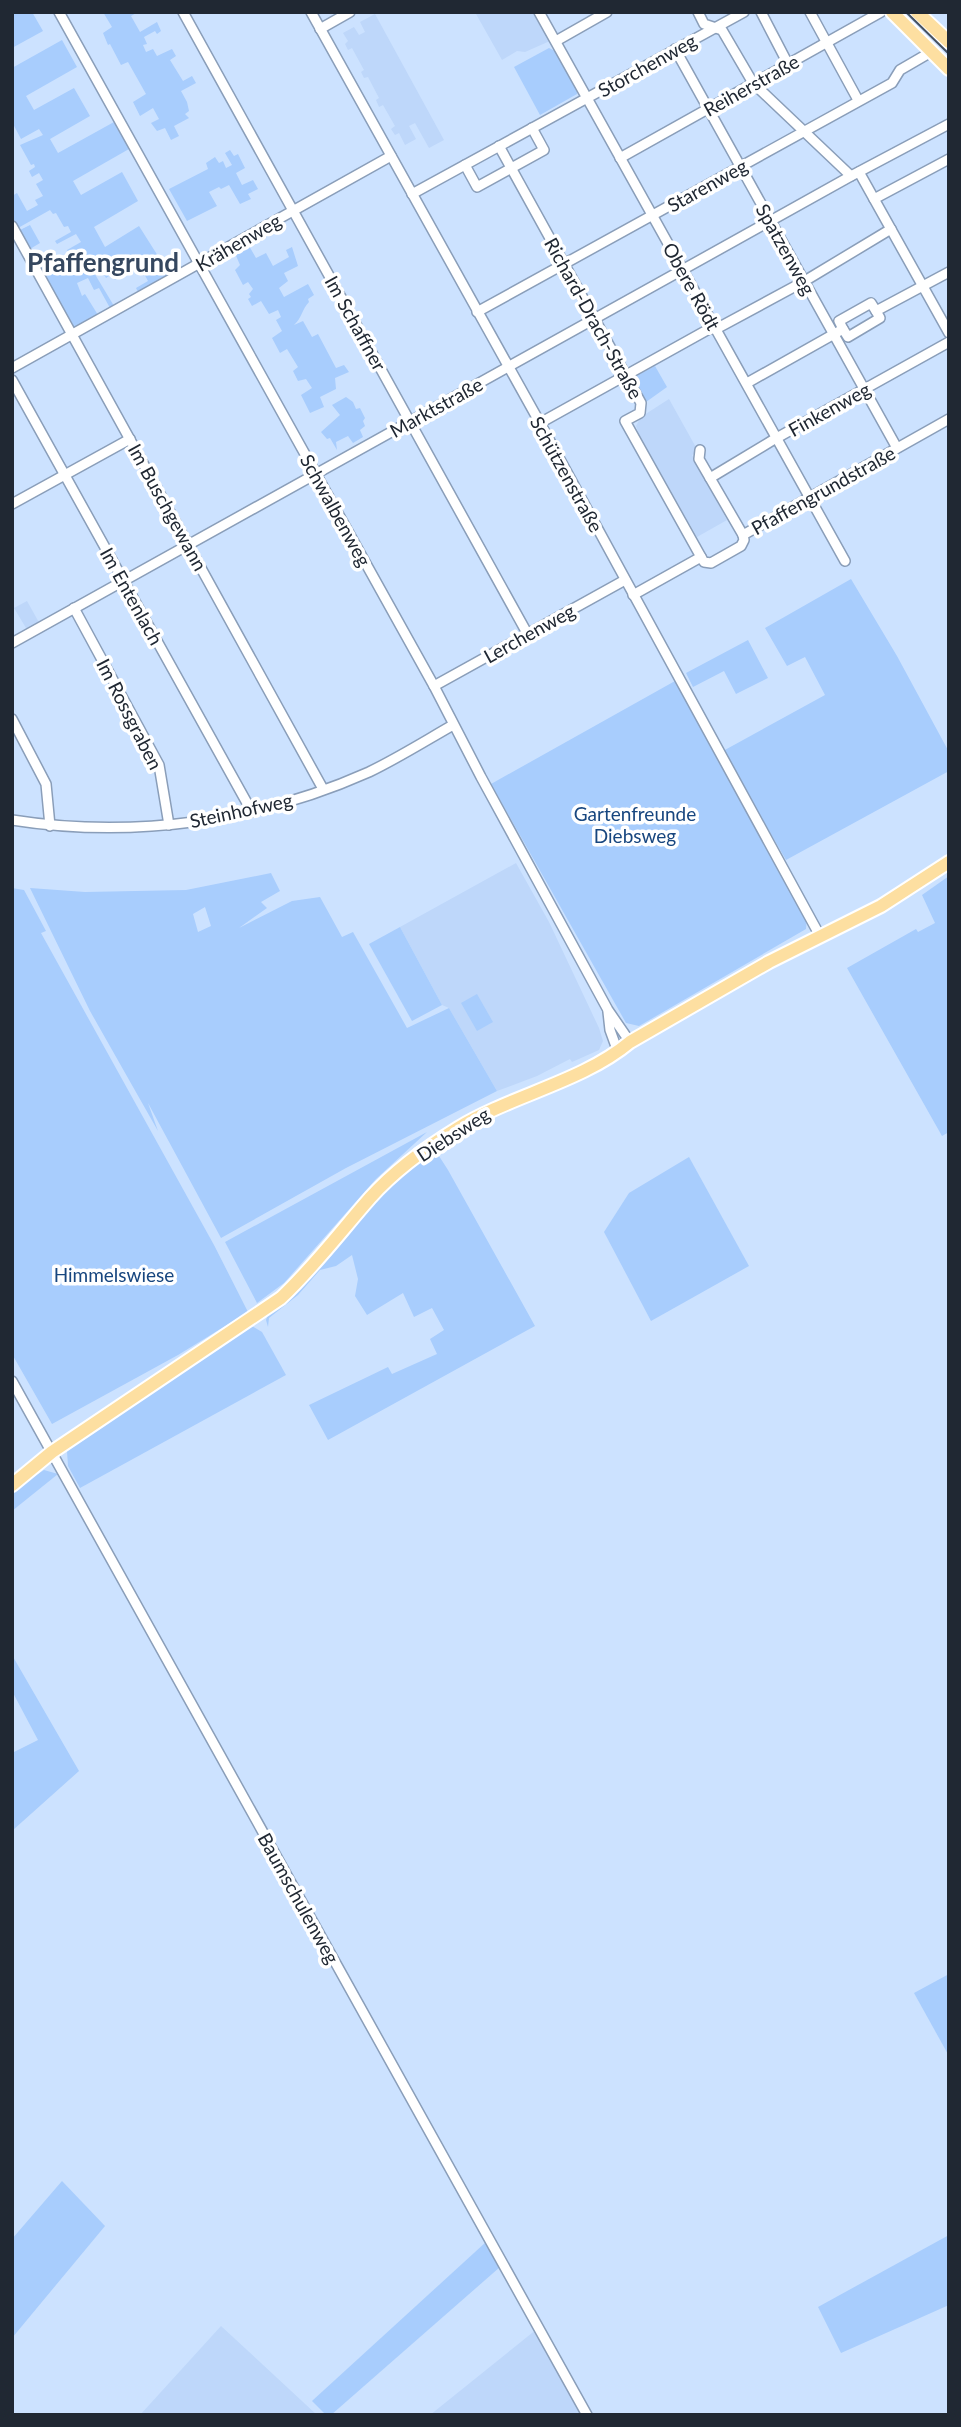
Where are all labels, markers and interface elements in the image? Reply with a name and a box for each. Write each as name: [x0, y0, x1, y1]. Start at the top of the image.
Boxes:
street label: Storchenweg: [594, 28, 700, 101]
street label: Reiherstraße: [699, 49, 803, 121]
street label: Starenweg: [663, 154, 751, 216]
street label: Spatzenweg: [752, 199, 820, 299]
street label: Krähenweg: [191, 208, 285, 276]
street label: Richard-Drach-Straße: [540, 233, 648, 403]
street label: Obere Rödt: [659, 238, 726, 334]
district label: Pfaffengrund: [27, 246, 179, 278]
street label: Im Schaffner: [320, 271, 392, 375]
street label: Marktstraße: [386, 372, 486, 442]
street label: Finkenweg: [784, 377, 874, 441]
street label: Schützenstraße: [526, 412, 608, 536]
street label: Im Buschgewann: [124, 440, 212, 574]
street label: Pfaffengrundstraße: [747, 441, 899, 539]
street label: Schwalbenweg: [296, 450, 376, 570]
street label: Im Entenlach: [96, 543, 168, 649]
street label: Lerchenweg: [479, 599, 579, 667]
street label: Im Rossgraben: [92, 655, 168, 773]
street label: Steinhofweg: [188, 788, 295, 832]
park label: Gartenfreunde Diebsweg: [574, 802, 696, 847]
street label: Diebsweg: [412, 1102, 494, 1166]
park label: Himmelswiese: [54, 1263, 174, 1286]
street label: Baumschulenweg: [254, 1829, 345, 1968]

